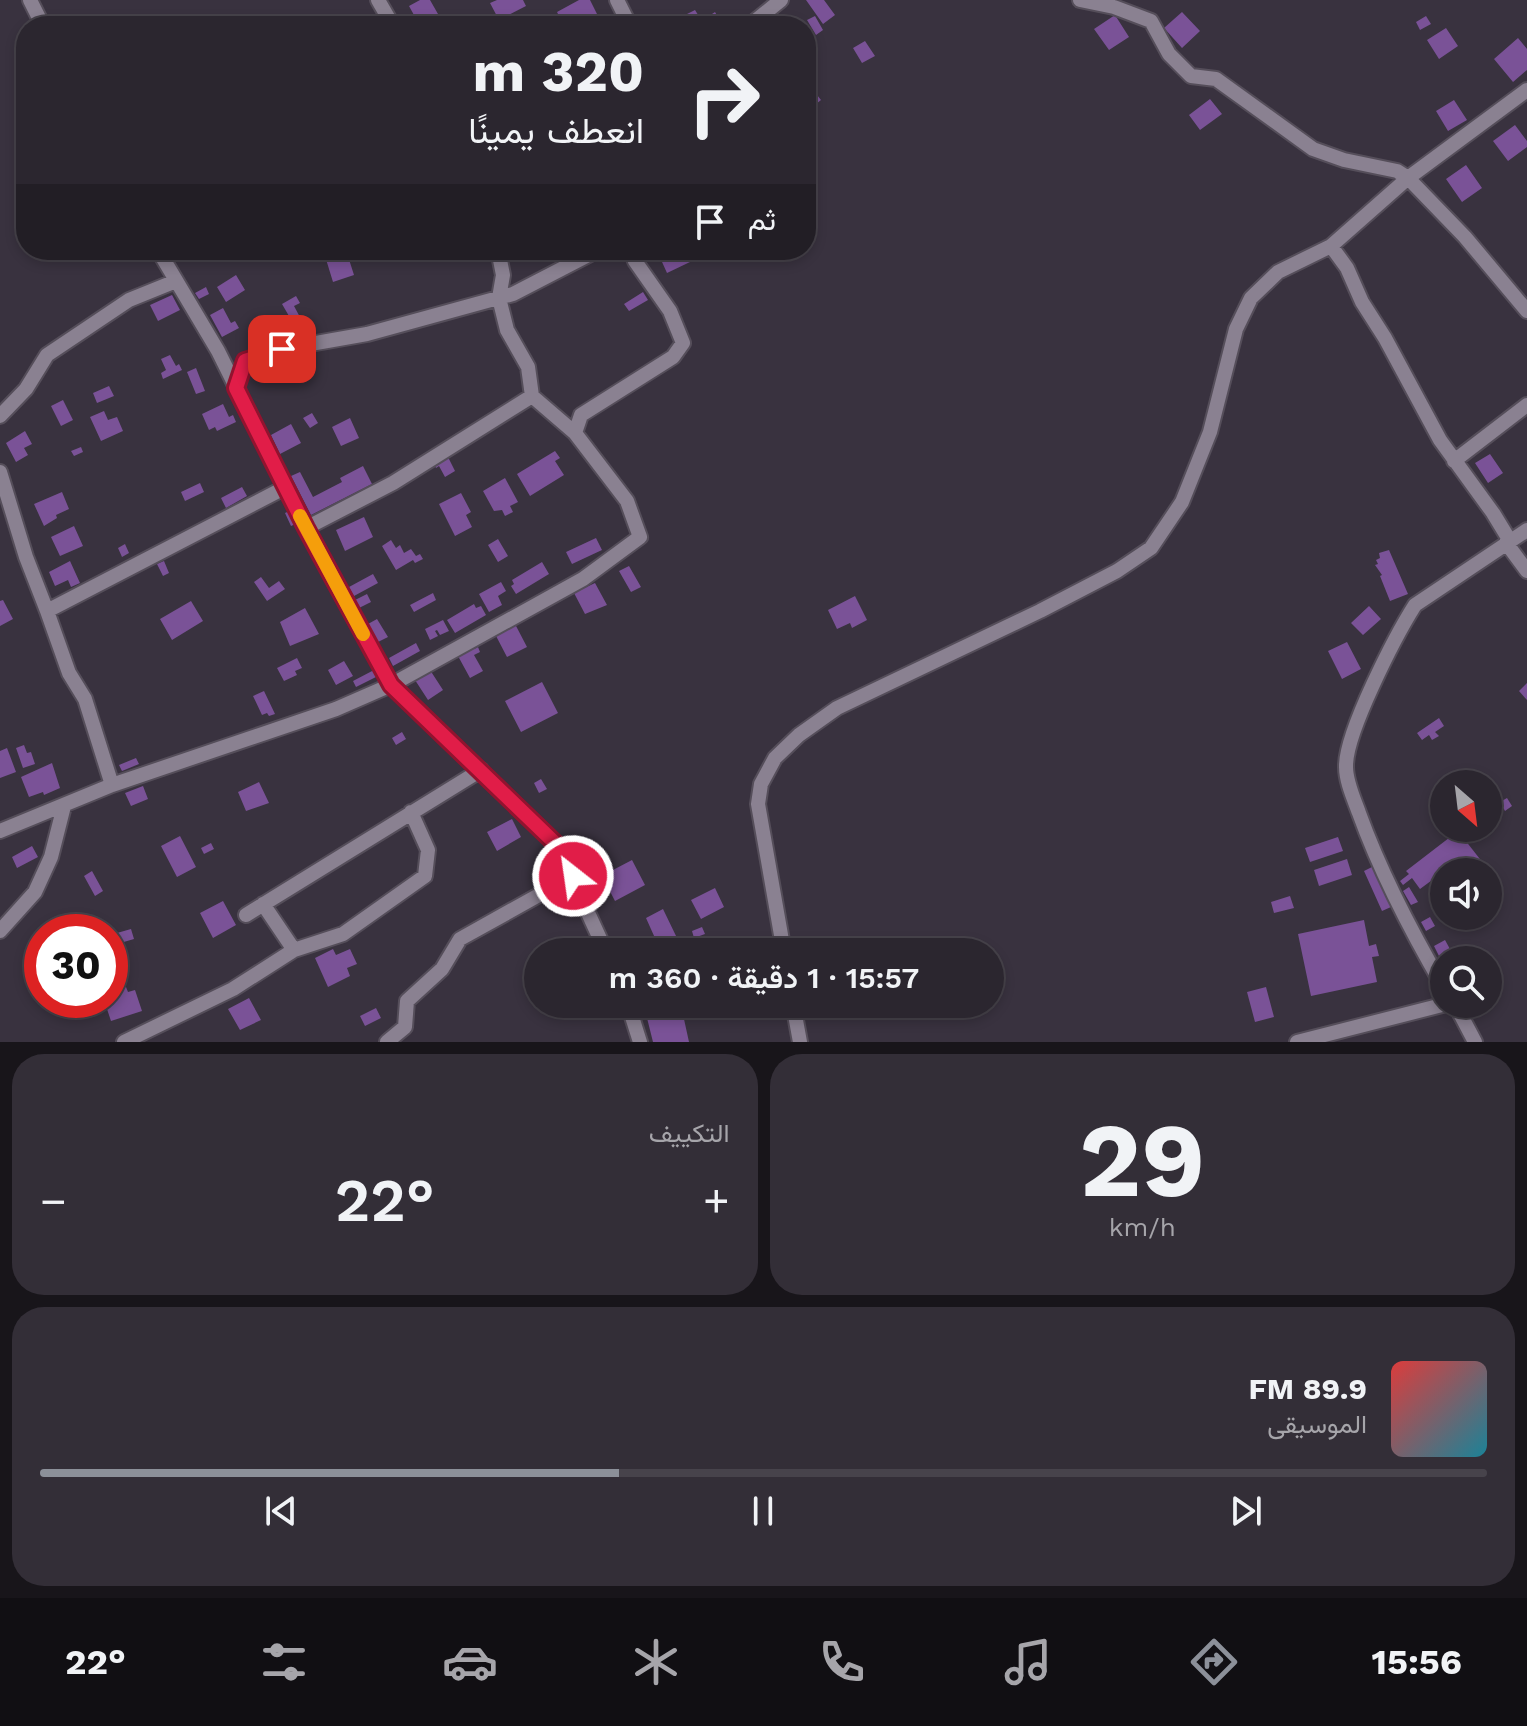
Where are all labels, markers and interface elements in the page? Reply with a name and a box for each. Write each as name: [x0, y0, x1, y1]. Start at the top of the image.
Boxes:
text: 320 m: [473, 39, 644, 105]
icon: right: [672, 48, 776, 152]
text: انعطف يمينًا: [468, 110, 644, 152]
icon: arrive: [688, 200, 732, 244]
text: ثم: [748, 202, 776, 237]
pin: [248, 315, 316, 383]
icon: arrive: [260, 327, 304, 371]
north arrow: [1430, 770, 1502, 842]
map controls: [1430, 770, 1502, 1018]
position arrow: [531, 834, 615, 918]
button: sound: [1430, 858, 1502, 930]
speed limit sign: 30: [24, 914, 128, 1018]
button: search: [1430, 946, 1502, 1018]
text: 15:57 · 1 دقيقة · 360 m: [609, 960, 919, 995]
text: 29: [1079, 1099, 1205, 1221]
text: التكييف: [649, 1118, 730, 1148]
text: 22°: [335, 1165, 435, 1236]
text: −: [40, 1175, 67, 1227]
text: +: [703, 1175, 730, 1227]
text: km/h: [1109, 1212, 1176, 1242]
text: 89.9 FM: [1248, 1371, 1367, 1406]
text: الموسيقى: [1267, 1409, 1367, 1439]
icon: previous: [259, 1489, 303, 1533]
icon: pause: [741, 1489, 785, 1533]
icon: next: [1224, 1489, 1268, 1533]
icon: filters: [256, 1634, 312, 1690]
icon: car: [442, 1634, 498, 1690]
icon: climate: [628, 1634, 684, 1690]
icon: phone: [814, 1634, 870, 1690]
icon: music: [1000, 1634, 1056, 1690]
icon: directions: [1186, 1634, 1242, 1690]
text: 22°: [65, 1641, 126, 1683]
text: 15:56: [1371, 1641, 1462, 1683]

